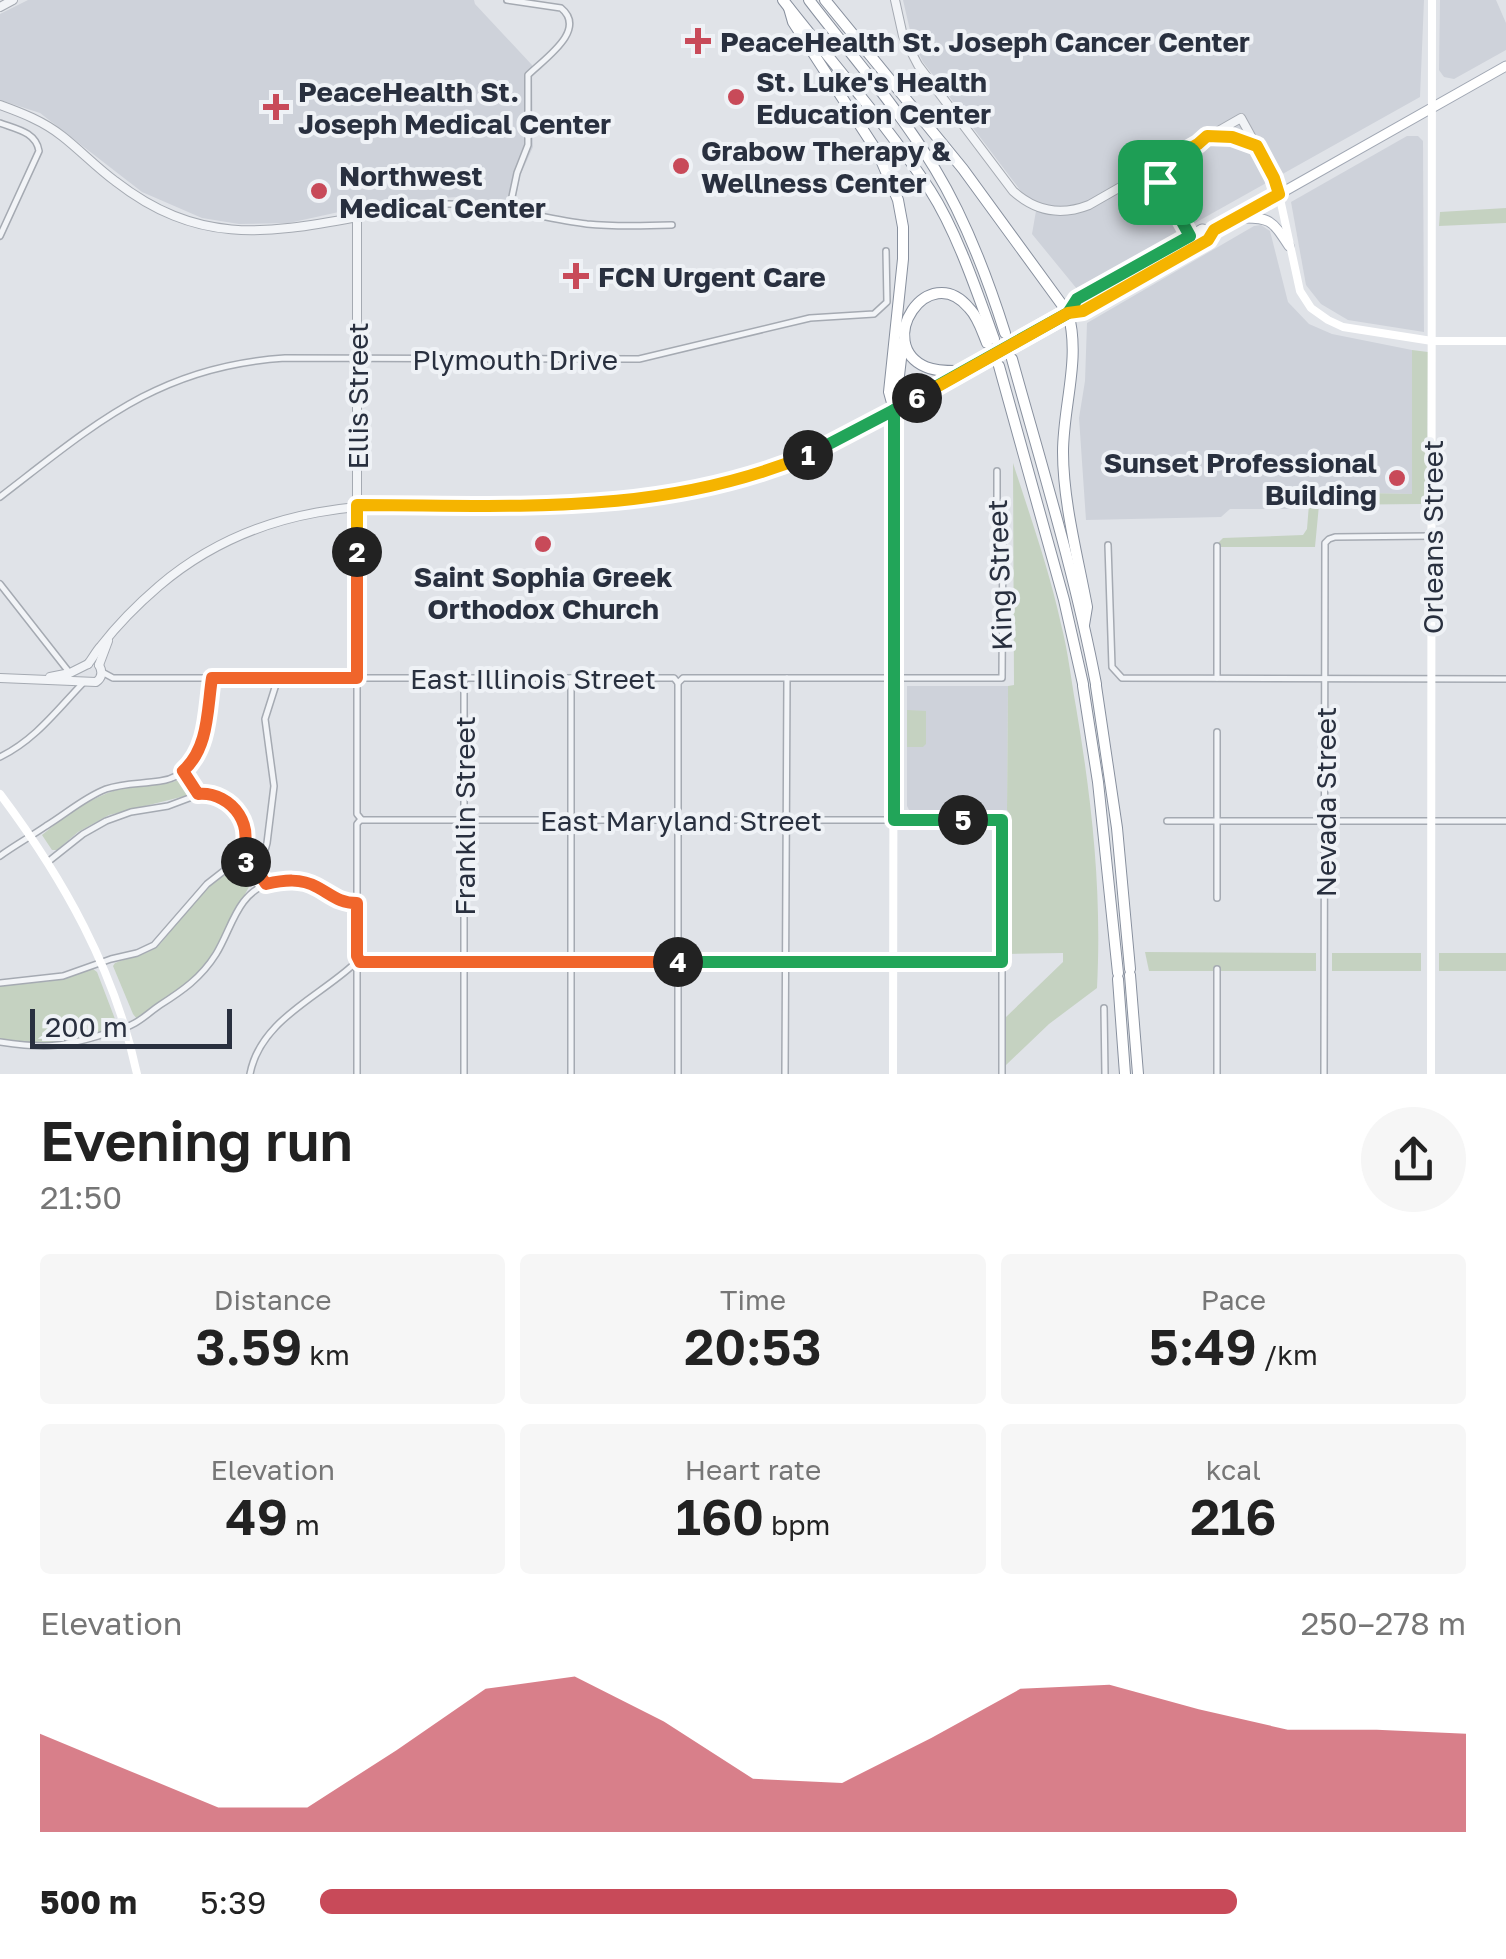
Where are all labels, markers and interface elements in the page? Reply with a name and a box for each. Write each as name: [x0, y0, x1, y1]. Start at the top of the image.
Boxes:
place label: PeaceHealth St. Joseph Cancer Center: [720, 25, 1250, 58]
marker: PeaceHealth St. Joseph Cancer Center: [685, 28, 711, 54]
place label: St. Luke's Health Education Center: [756, 65, 991, 130]
place label: PeaceHealth St. Joseph Medical Center: [298, 75, 611, 140]
marker: St. Luke's Health Education Center: [725, 86, 747, 108]
marker: PeaceHealth St. Joseph Medical Center: [263, 94, 289, 120]
place label: Grabow Therapy & Wellness Center: [701, 134, 951, 199]
pin: [1118, 140, 1203, 225]
marker: Grabow Therapy & Wellness Center: [670, 155, 692, 177]
icon: arrive: [1133, 155, 1188, 210]
place label: Northwest Medical Center: [339, 159, 546, 224]
marker: Northwest Medical Center: [308, 180, 330, 202]
place label: FCN Urgent Care: [598, 260, 826, 293]
marker: FCN Urgent Care: [563, 263, 589, 289]
street label: Ellis Street: [341, 322, 374, 470]
street label: Plymouth Drive: [412, 343, 618, 376]
pin: 6: [892, 373, 942, 423]
text: 6: [908, 381, 926, 414]
pin: 1: [783, 430, 833, 480]
text: 1: [801, 438, 815, 471]
street label: Orleans Street: [1416, 440, 1449, 634]
place label: Sunset Professional Building: [1103, 446, 1377, 511]
marker: Sunset Professional Building: [1386, 467, 1408, 489]
street label: King Street: [980, 499, 1018, 651]
pin: 2: [332, 527, 382, 577]
marker: Saint Sophia Greek Orthodox Church: [532, 533, 554, 555]
text: 2: [348, 535, 366, 568]
place label: Saint Sophia Greek Orthodox Church: [414, 560, 672, 625]
street label: East Illinois Street: [410, 662, 656, 695]
street label: Nevada Street: [1309, 707, 1342, 897]
street label: Franklin Street: [448, 716, 481, 916]
pin: 5: [938, 795, 988, 845]
text: 5: [954, 803, 972, 836]
street label: East Maryland Street: [540, 804, 822, 837]
pin: 3: [221, 837, 271, 887]
text: 3: [237, 845, 255, 878]
pin: 4: [653, 937, 703, 987]
text: 4: [669, 945, 687, 978]
scale bar: [30, 1004, 232, 1048]
text: 200 m: [45, 1010, 128, 1043]
text: Evening run: [40, 1107, 353, 1173]
button: share: [1361, 1107, 1466, 1212]
text: 21:50: [40, 1178, 122, 1216]
text: Distance: [214, 1283, 332, 1316]
text: Time: [720, 1283, 786, 1316]
text: Pace: [1201, 1283, 1266, 1316]
text: 3.59: [195, 1316, 302, 1376]
text: 20:53: [684, 1316, 822, 1376]
text: 5:49: [1149, 1316, 1257, 1376]
text: km: [302, 1338, 350, 1371]
text: /km: [1257, 1338, 1318, 1371]
text: Elevation: [210, 1453, 335, 1486]
text: Heart rate: [685, 1453, 821, 1486]
text: kcal: [1206, 1453, 1261, 1486]
text: 49: [225, 1486, 288, 1546]
text: 160: [676, 1486, 764, 1546]
text: 216: [1190, 1486, 1277, 1546]
text: m: [288, 1508, 320, 1541]
text: bpm: [764, 1508, 830, 1541]
text: Elevation: [40, 1604, 182, 1642]
text: 250–278 m: [1301, 1604, 1466, 1642]
text: 500 m: [40, 1883, 137, 1921]
text: 5:39: [200, 1883, 266, 1921]

